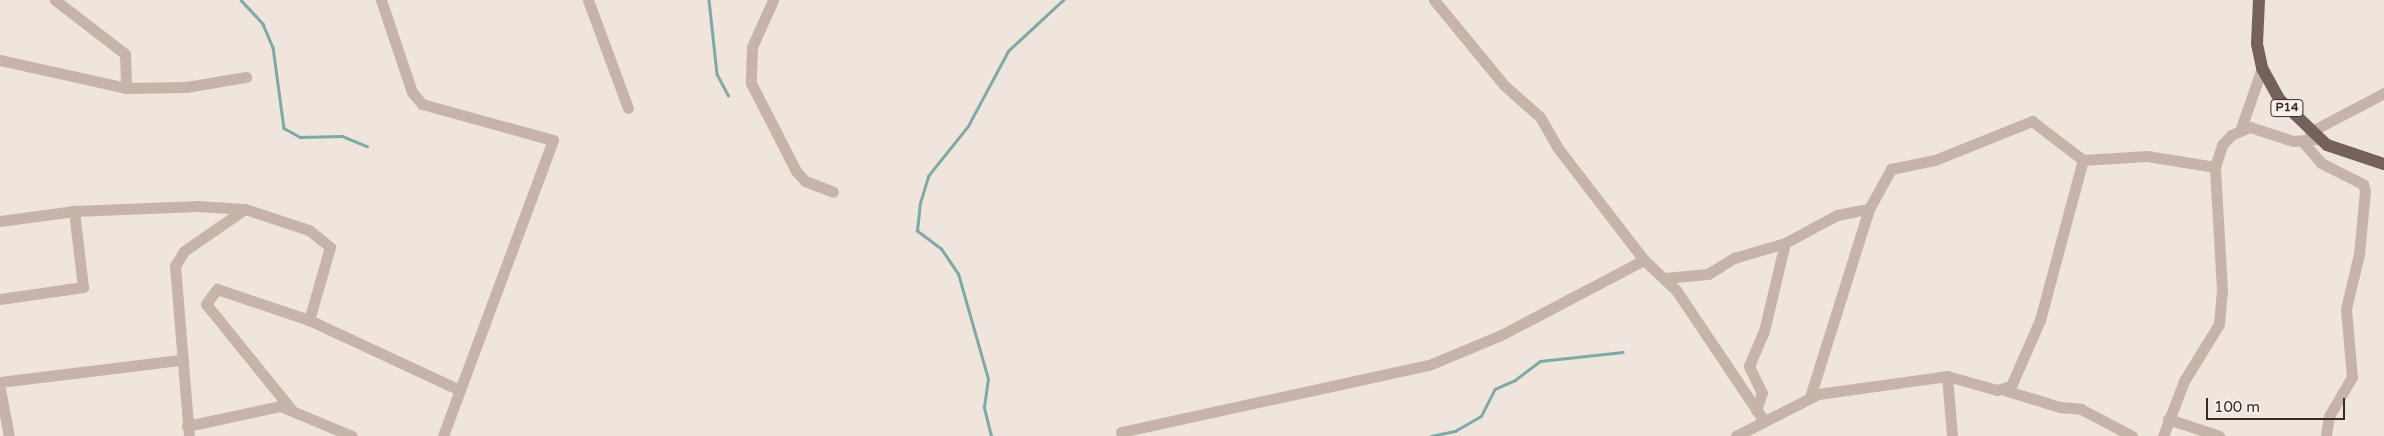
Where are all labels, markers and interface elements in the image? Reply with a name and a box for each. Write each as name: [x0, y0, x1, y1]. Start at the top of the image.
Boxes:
road number: P14: [2270, 99, 2304, 118]
scale bar: [2209, 388, 2348, 420]
text: 100 m: [2214, 398, 2260, 416]

